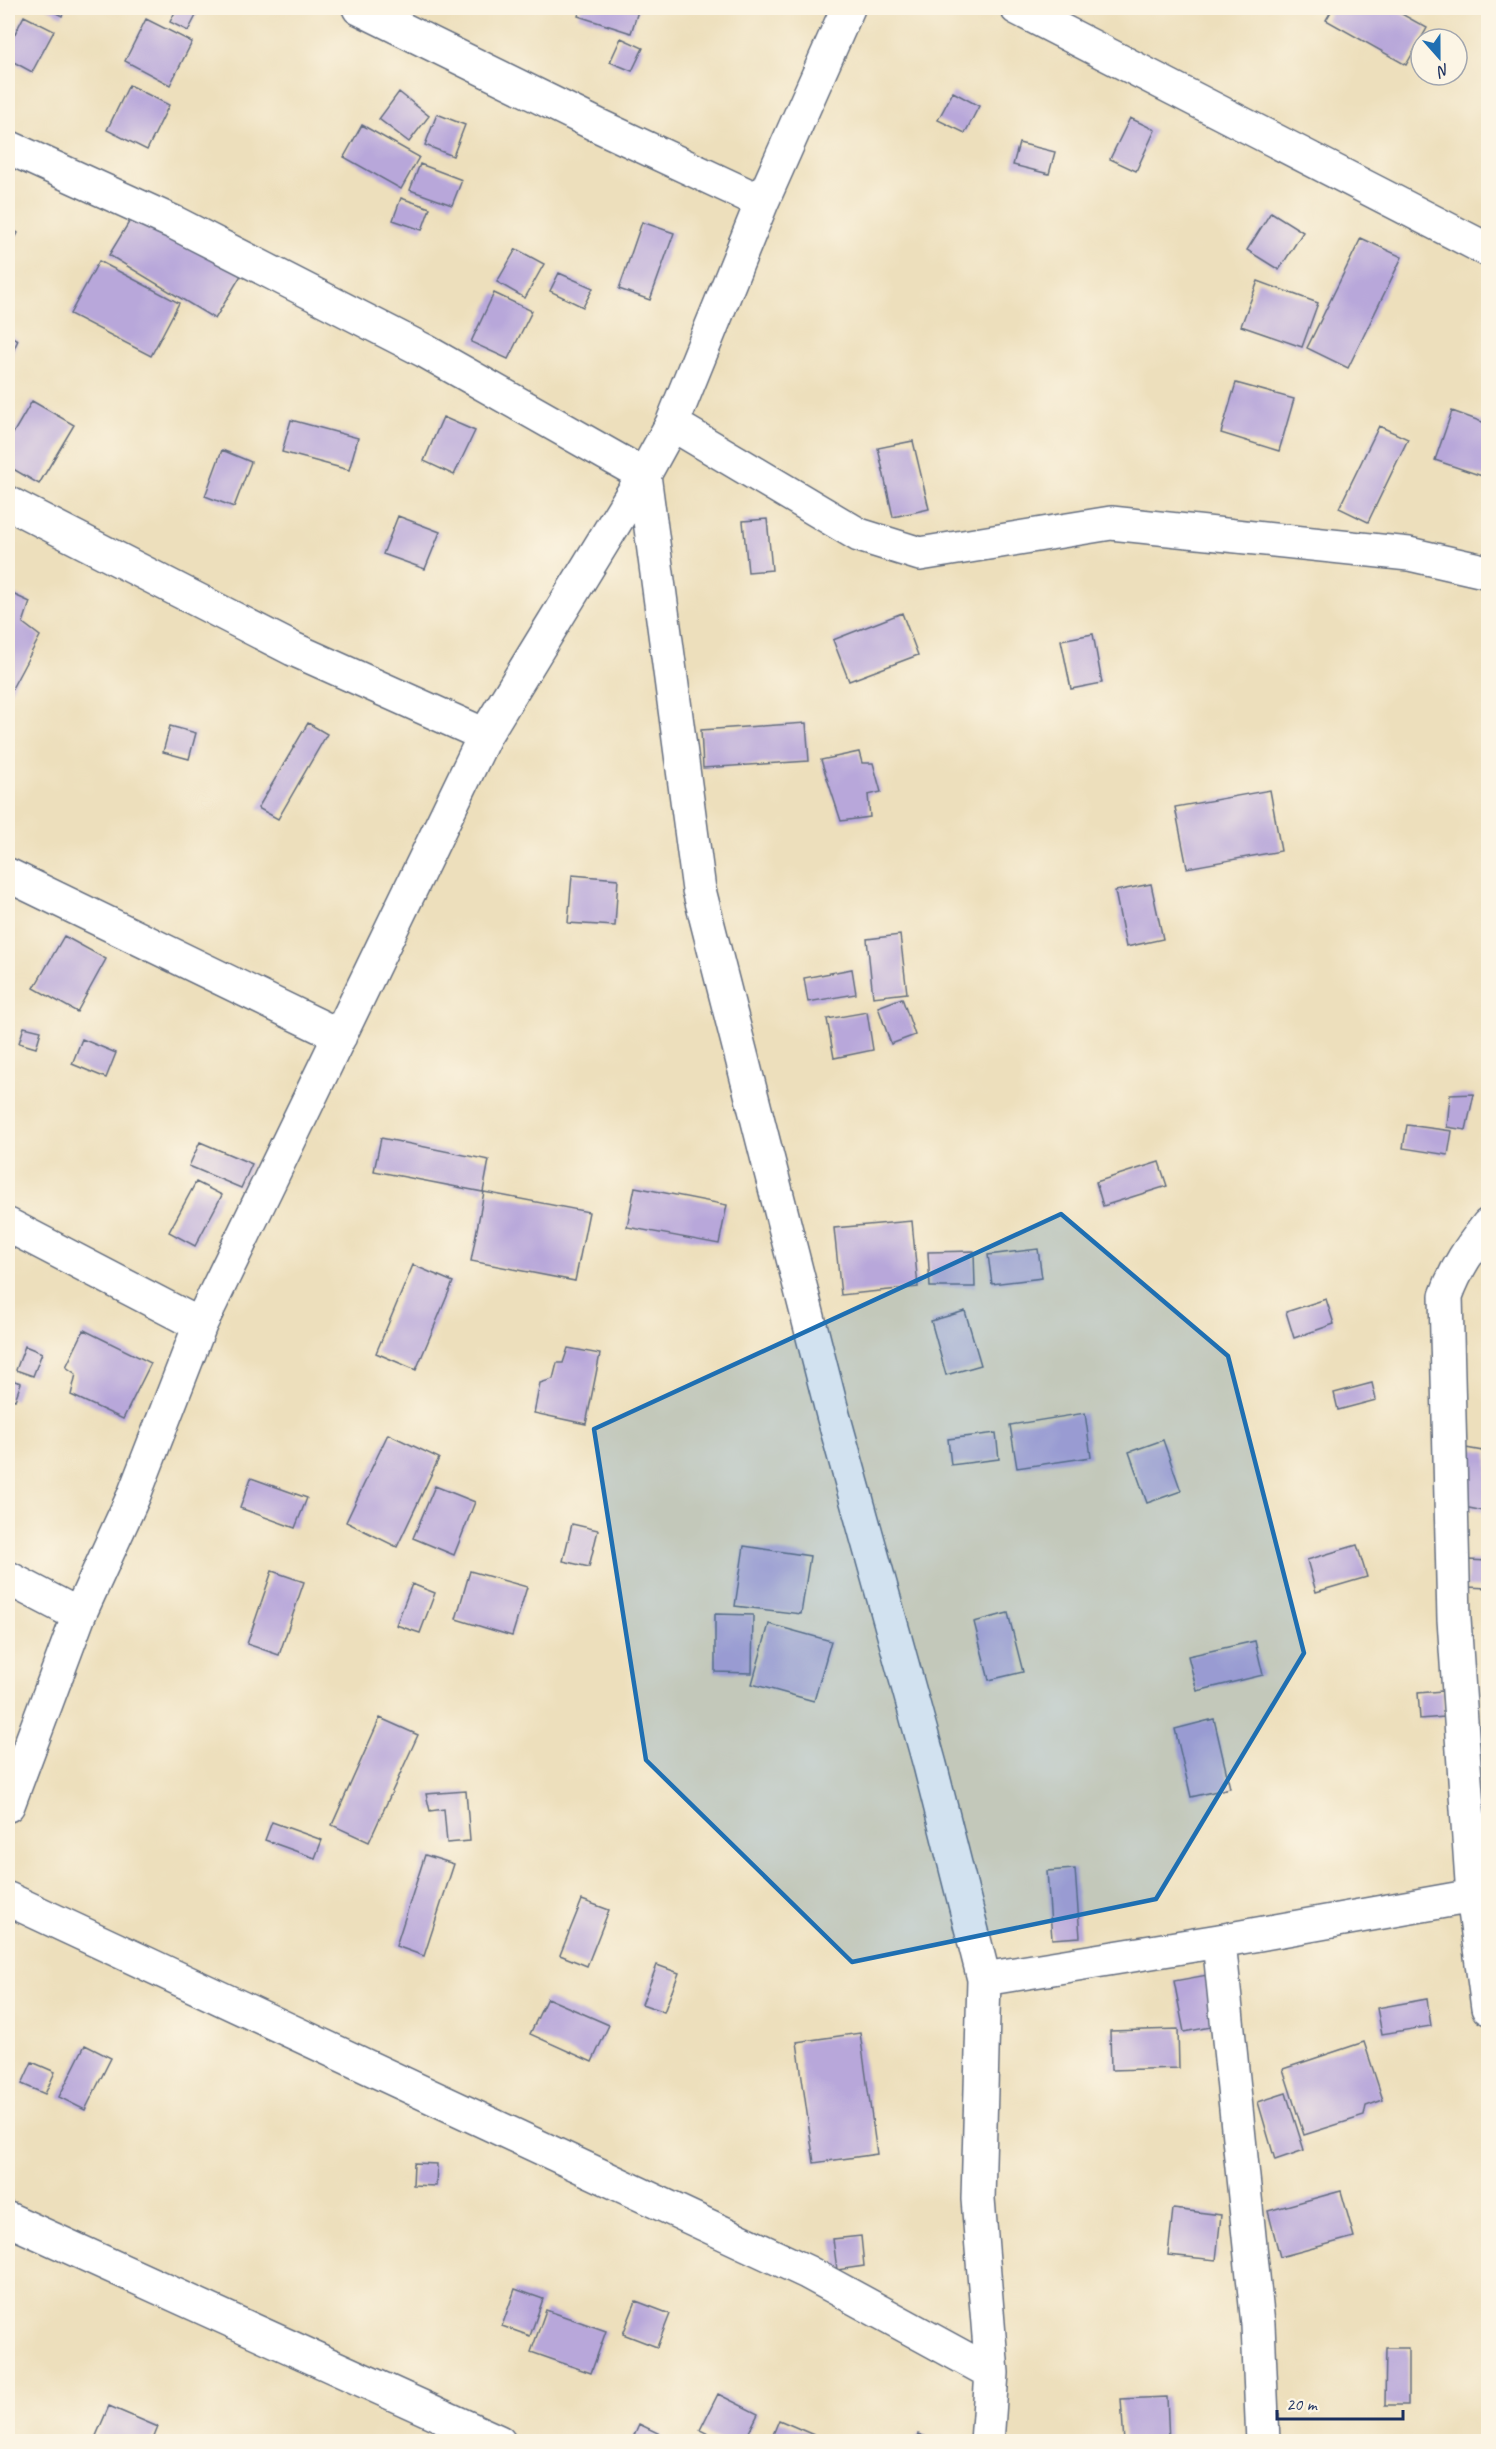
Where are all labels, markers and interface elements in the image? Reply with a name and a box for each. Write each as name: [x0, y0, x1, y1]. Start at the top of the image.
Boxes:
north arrow: [1409, 27, 1469, 87]
text: N: [1433, 59, 1452, 82]
scale bar: [1277, 2383, 1403, 2421]
text: 20 m: [1286, 2393, 1319, 2415]

